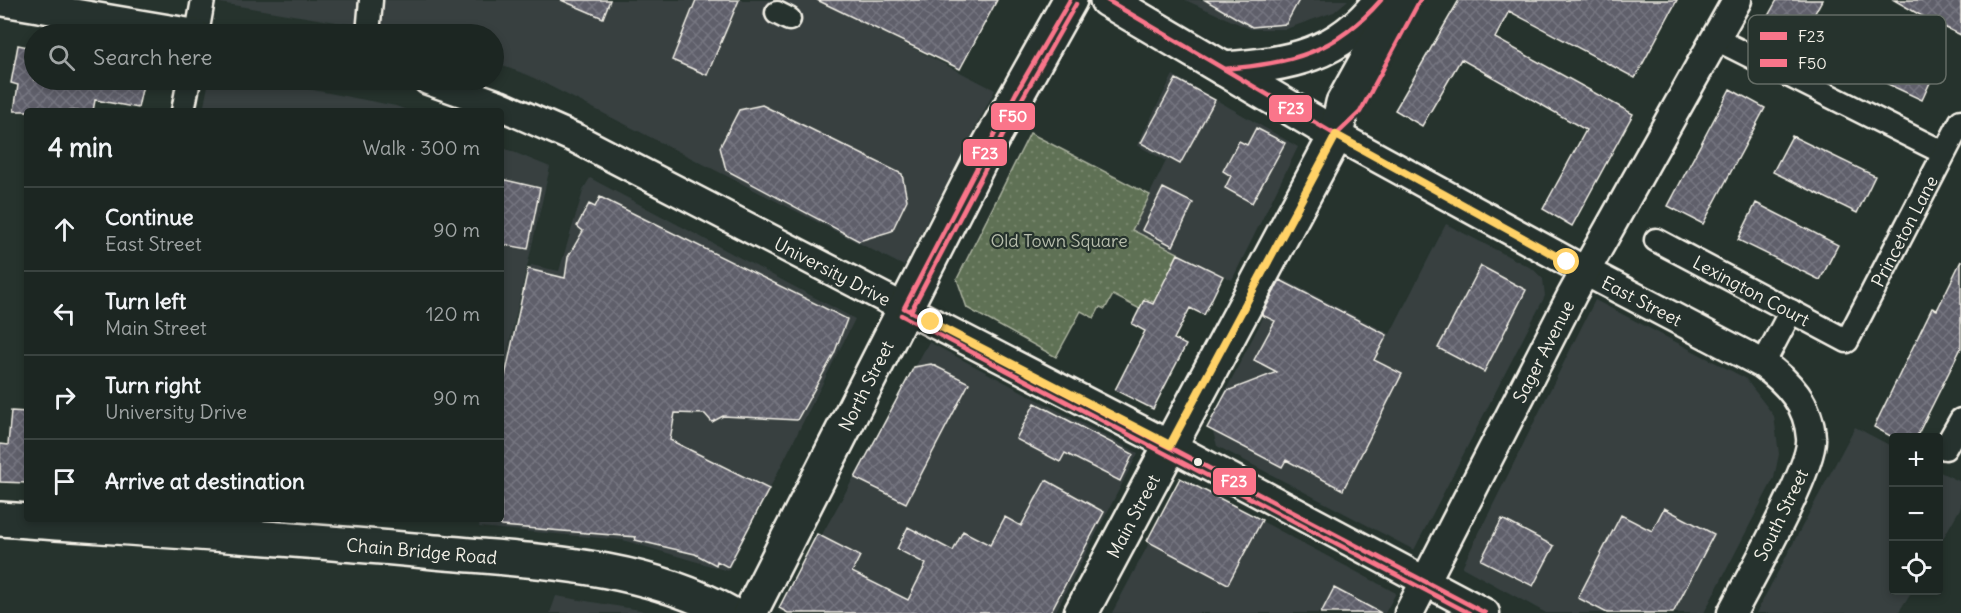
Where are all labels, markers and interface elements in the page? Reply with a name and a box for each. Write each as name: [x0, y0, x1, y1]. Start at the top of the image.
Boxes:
legend: [1748, 15, 1946, 84]
search box: [24, 24, 504, 90]
text: F23: [1798, 26, 1825, 46]
icon: search: [45, 41, 78, 74]
text: Search here: [93, 43, 212, 71]
text: F50: [1798, 53, 1827, 73]
line badge: F23: [1268, 94, 1313, 123]
text: F23: [1278, 98, 1304, 118]
line badge: F50: [990, 102, 1036, 131]
text: F50: [999, 106, 1027, 126]
text: 4 min: [48, 131, 113, 164]
text: Walk · 300 m: [362, 135, 480, 160]
line badge: F23: [962, 138, 1008, 167]
text: F23: [972, 143, 998, 163]
street label: Princeton Lane: [1866, 171, 1942, 291]
text: Continue: [105, 203, 194, 231]
icon: ahead: [48, 213, 81, 246]
text: 90 m: [433, 217, 480, 242]
park label: Old Town Square: [990, 229, 1128, 252]
text: East Street: [105, 231, 202, 256]
street label: University Drive: [770, 231, 895, 311]
route start: [1553, 248, 1579, 274]
street label: Lexington Court: [1689, 250, 1814, 331]
street label: East Street: [1598, 270, 1686, 331]
text: Turn left: [105, 287, 186, 315]
street label: Sager Avenue: [1507, 296, 1579, 406]
icon: left: [48, 297, 81, 330]
text: 120 m: [426, 301, 480, 326]
route end: [917, 308, 943, 334]
text: Main Street: [105, 315, 207, 340]
street label: North Street: [833, 337, 898, 435]
text: Turn right: [105, 371, 201, 399]
icon: right: [48, 381, 81, 414]
text: 90 m: [433, 385, 480, 410]
text: University Drive: [105, 399, 247, 424]
map controls: [1889, 433, 1943, 595]
button: +: [1889, 433, 1943, 487]
unlabelled marker: [1192, 456, 1204, 468]
icon: arrive: [48, 465, 81, 498]
street label: South Street: [1749, 465, 1813, 565]
text: Arrive at destination: [105, 467, 305, 495]
line badge: F23: [1212, 467, 1257, 496]
street label: Main Street: [1101, 470, 1164, 562]
text: F23: [1221, 471, 1247, 491]
button: −: [1889, 487, 1943, 541]
street label: Chain Bridge Road: [345, 533, 499, 569]
button: locate: [1889, 541, 1943, 595]

